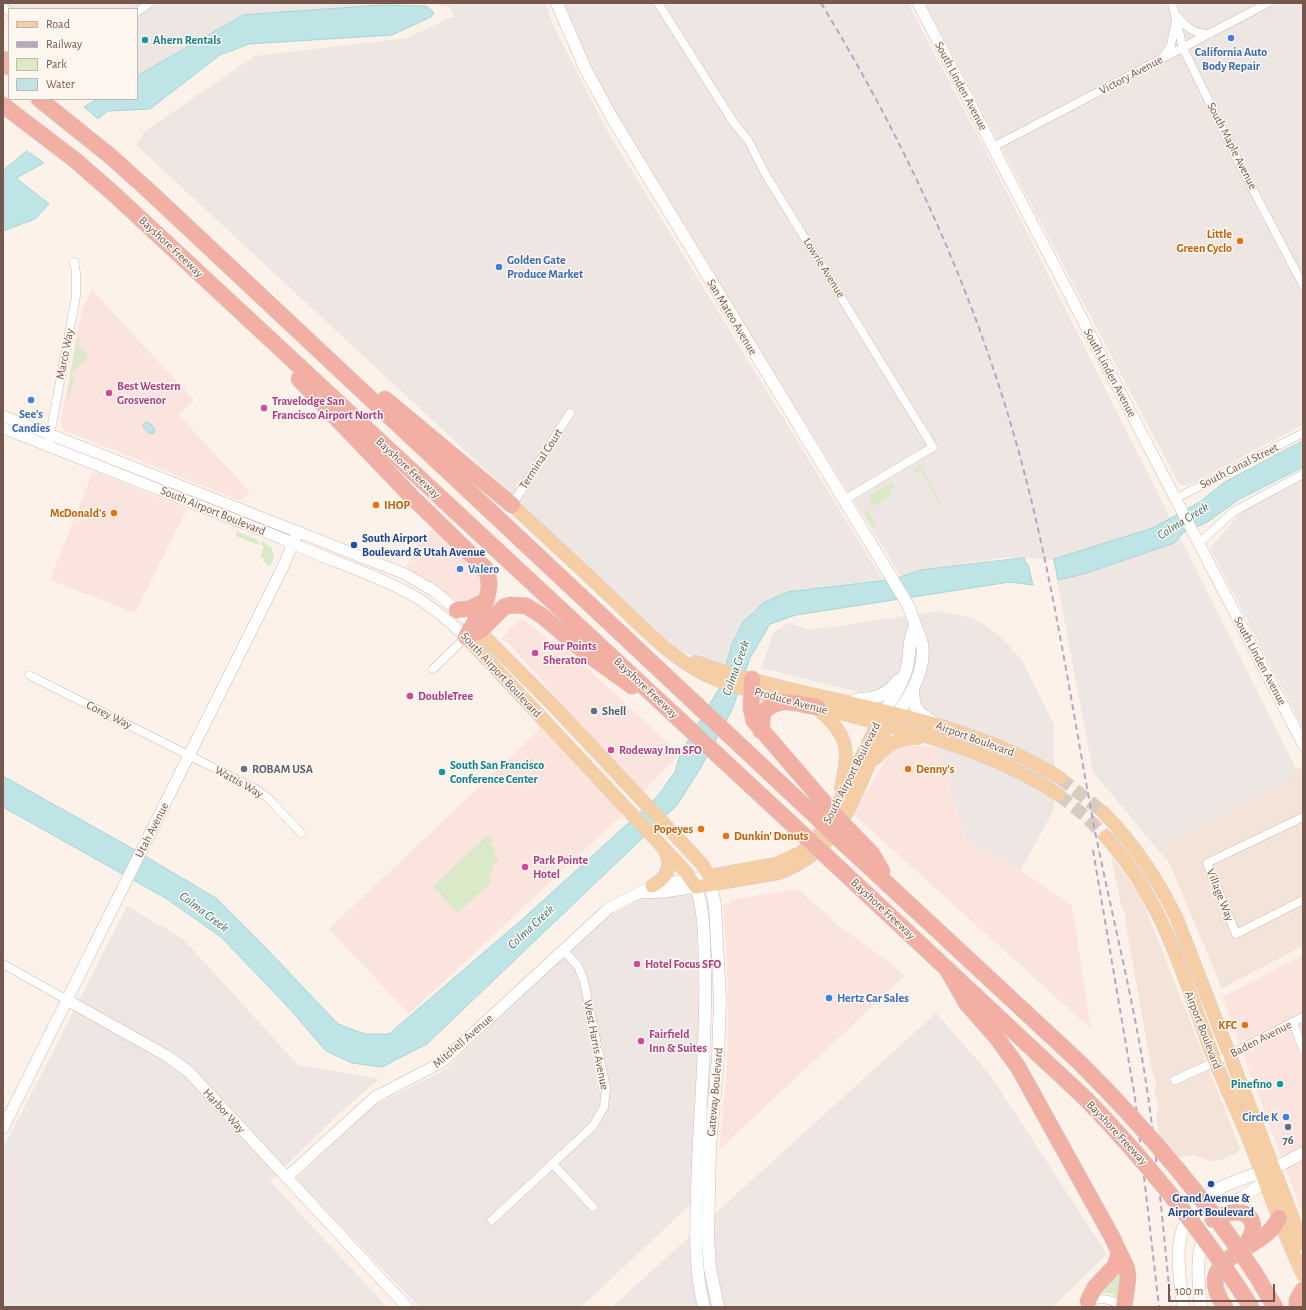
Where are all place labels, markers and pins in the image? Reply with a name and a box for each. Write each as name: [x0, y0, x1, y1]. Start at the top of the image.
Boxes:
place label: Ahern Rentals: [153, 33, 221, 47]
marker: California Auto Body Repair: [1226, 33, 1236, 43]
marker: Ahern Rentals: [140, 35, 150, 45]
place label: California Auto Body Repair: [1195, 45, 1267, 73]
place label: Little Green Cyclo: [1176, 227, 1232, 255]
marker: Little Green Cyclo: [1235, 236, 1245, 246]
place label: Golden Gate Produce Market: [507, 253, 583, 281]
marker: Golden Gate Produce Market: [494, 262, 504, 272]
place label: Best Western Grosvenor: [117, 379, 181, 407]
marker: Best Western Grosvenor: [104, 388, 114, 398]
place label: Travelodge San Francisco Airport North: [272, 394, 383, 422]
marker: See's Candies: [26, 395, 36, 405]
marker: Travelodge San Francisco Airport North: [259, 403, 269, 413]
place label: See's Candies: [12, 407, 50, 435]
place label: IHOP: [384, 498, 410, 512]
marker: IHOP: [371, 500, 381, 510]
place label: McDonald's: [50, 506, 106, 520]
marker: McDonald's: [109, 508, 119, 518]
place label: South Airport Boulevard & Utah Avenue: [362, 531, 485, 559]
marker: South Airport Boulevard & Utah Avenue: [349, 540, 359, 550]
place label: Valero: [468, 562, 499, 576]
marker: Valero: [455, 564, 465, 574]
place label: Four Points Sheraton: [543, 639, 597, 667]
marker: Four Points Sheraton: [530, 648, 540, 658]
place label: DoubleTree: [418, 689, 473, 703]
marker: DoubleTree: [405, 691, 415, 701]
place label: Shell: [602, 704, 626, 718]
marker: Shell: [589, 706, 599, 716]
place label: Rodeway Inn SFO: [619, 743, 702, 757]
marker: Rodeway Inn SFO: [606, 745, 616, 755]
place label: South San Francisco Conference Center: [450, 758, 544, 786]
place label: ROBAM USA: [252, 762, 313, 776]
place label: Denny's: [916, 762, 954, 776]
marker: ROBAM USA: [239, 764, 249, 774]
marker: Denny's: [903, 764, 913, 774]
marker: South San Francisco Conference Center: [437, 767, 447, 777]
place label: Popeyes: [653, 822, 693, 836]
marker: Popeyes: [696, 824, 706, 834]
place label: Dunkin' Donuts: [734, 829, 808, 843]
marker: Dunkin' Donuts: [721, 831, 731, 841]
place label: Park Pointe Hotel: [533, 853, 588, 881]
marker: Park Pointe Hotel: [520, 862, 530, 872]
place label: Hotel Focus SFO: [645, 957, 721, 971]
marker: Hotel Focus SFO: [632, 959, 642, 969]
place label: Hertz Car Sales: [837, 991, 909, 1005]
marker: Hertz Car Sales: [824, 993, 834, 1003]
place label: KFC: [1218, 1018, 1237, 1032]
marker: KFC: [1240, 1020, 1250, 1030]
place label: Fairfield Inn & Suites: [649, 1027, 707, 1055]
marker: Fairfield Inn & Suites: [636, 1036, 646, 1046]
place label: Pinefino: [1231, 1077, 1272, 1091]
marker: Pinefino: [1275, 1079, 1285, 1089]
place label: Circle K: [1242, 1110, 1278, 1124]
marker: Circle K: [1281, 1112, 1291, 1122]
marker: 76: [1283, 1122, 1293, 1132]
place label: 76: [1283, 1133, 1293, 1147]
marker: Grand Avenue & Airport Boulevard: [1206, 1179, 1216, 1189]
place label: Grand Avenue & Airport Boulevard: [1168, 1191, 1254, 1219]

